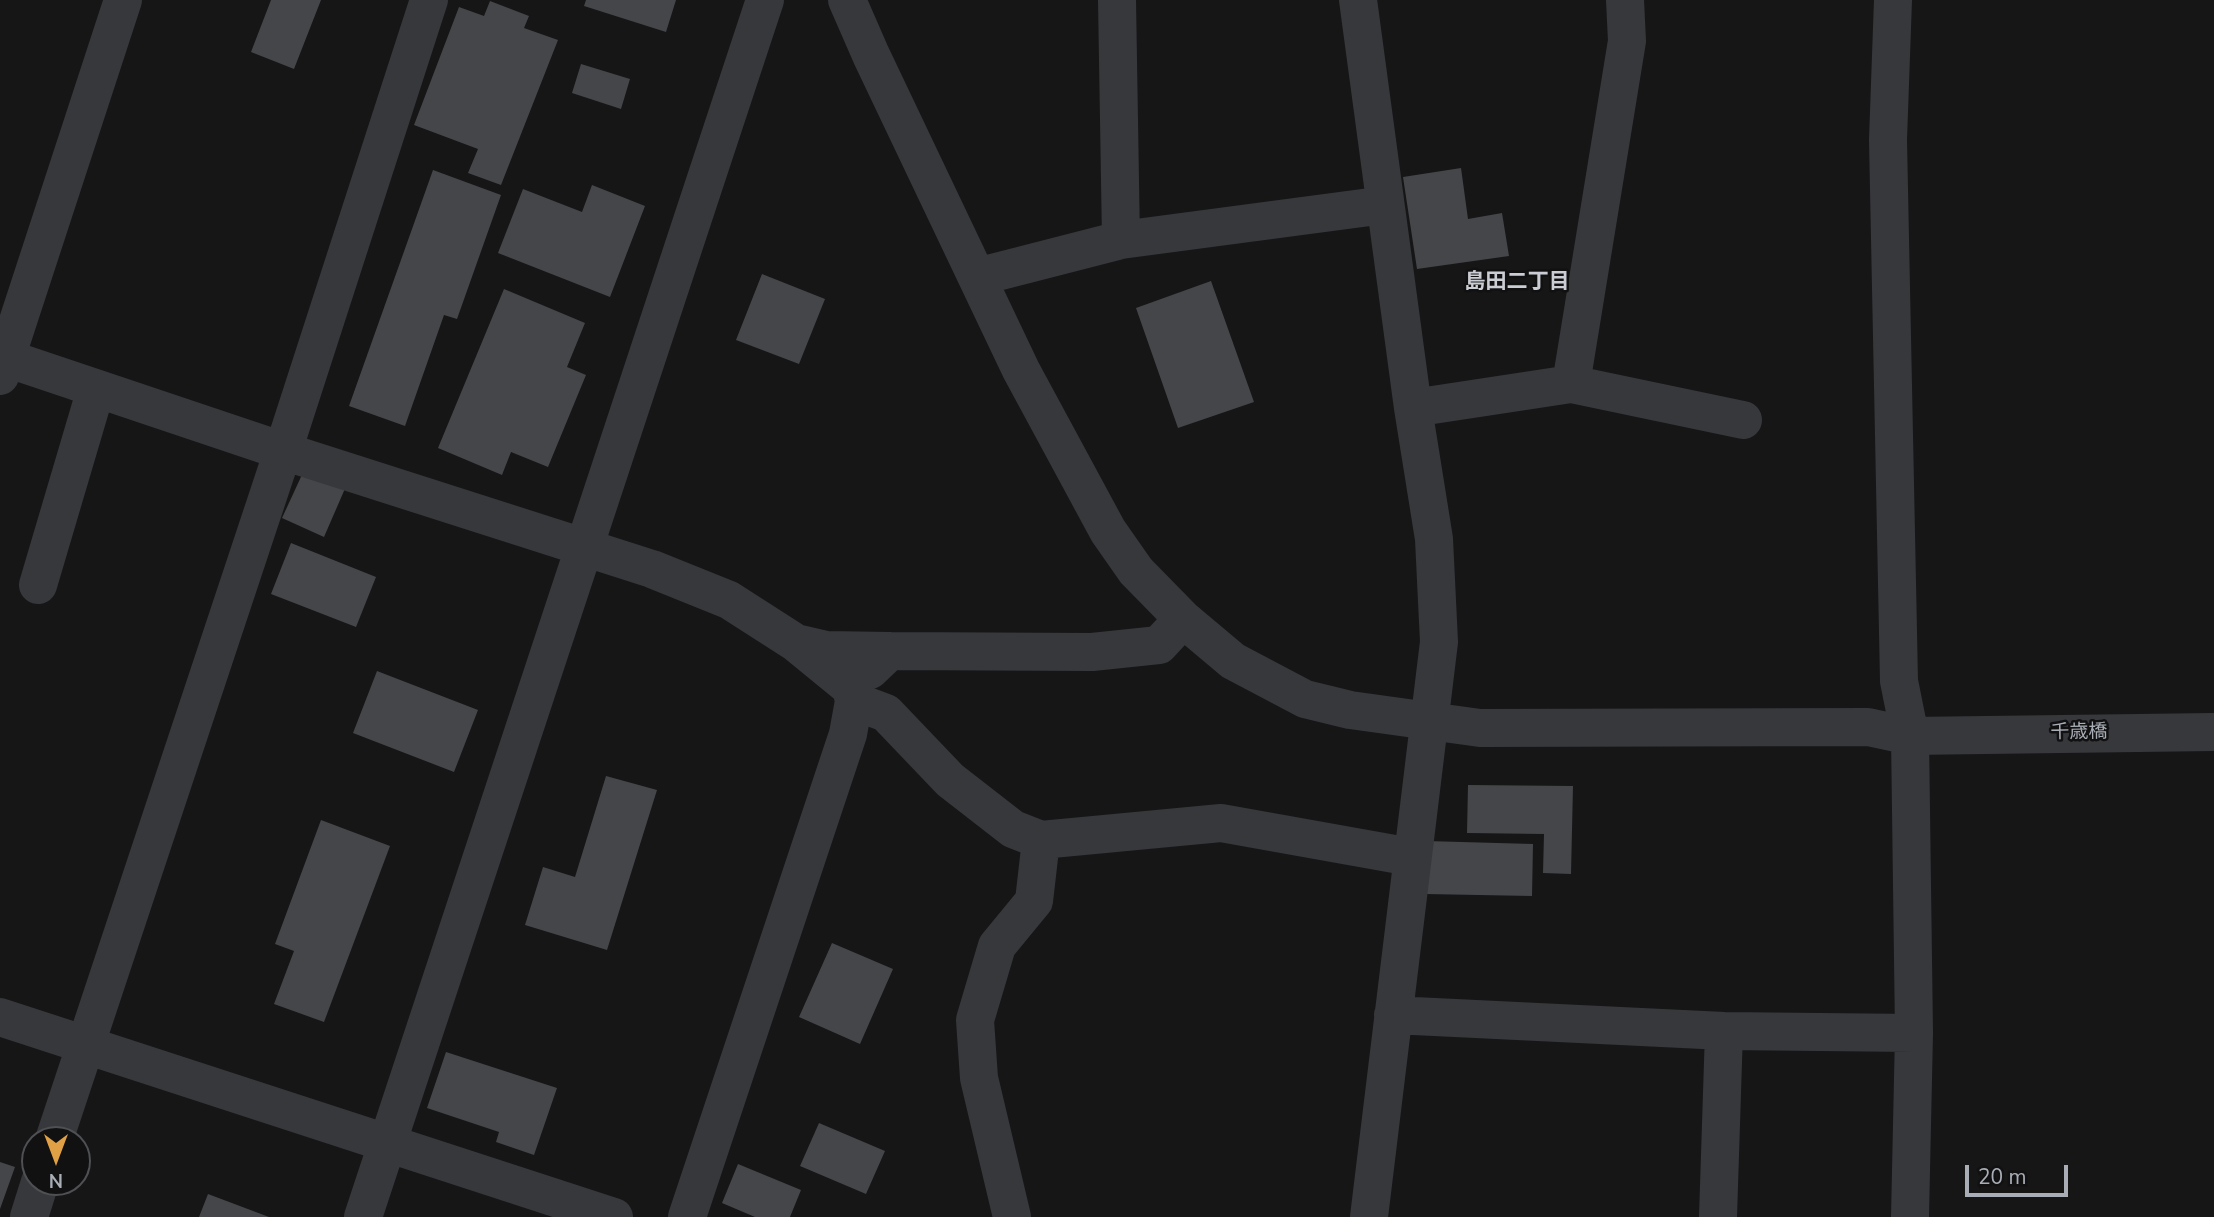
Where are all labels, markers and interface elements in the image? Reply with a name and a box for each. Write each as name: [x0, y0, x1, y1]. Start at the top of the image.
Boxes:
district label: 島田二丁目: [1465, 270, 1569, 296]
street label: 千歳橋: [2050, 721, 2108, 745]
north arrow: [21, 1126, 91, 1196]
scale bar: [1969, 1150, 2072, 1194]
text: 20 m: [1978, 1163, 2027, 1191]
text: N: [49, 1167, 63, 1193]

